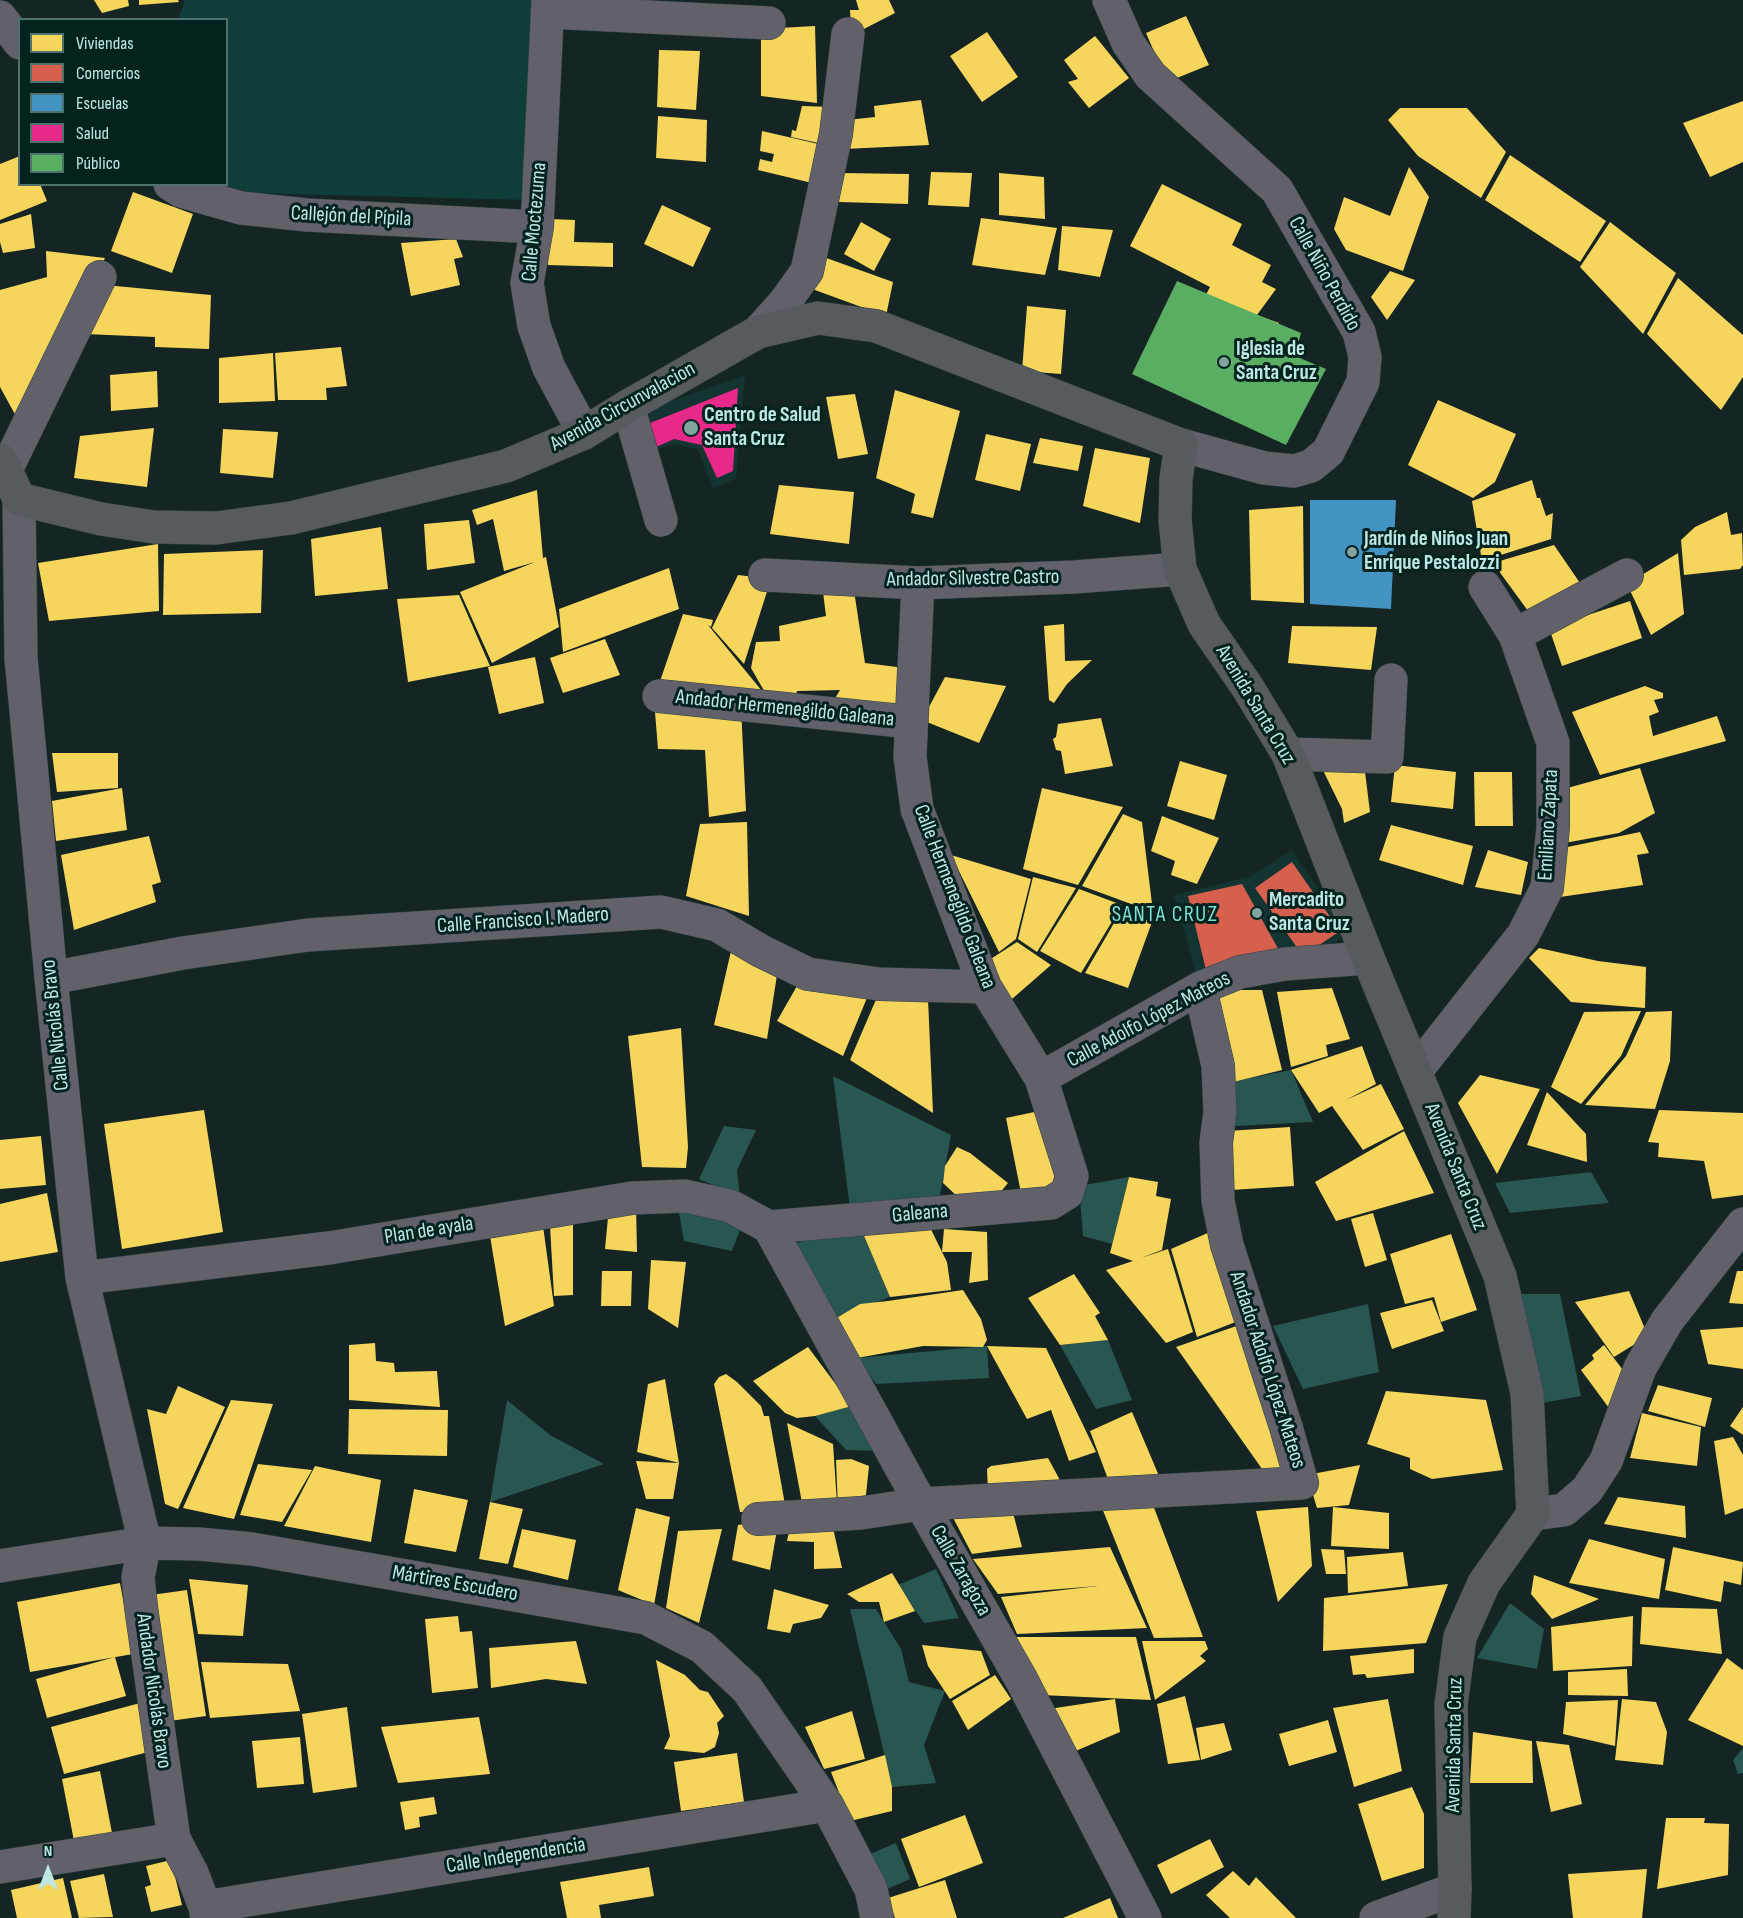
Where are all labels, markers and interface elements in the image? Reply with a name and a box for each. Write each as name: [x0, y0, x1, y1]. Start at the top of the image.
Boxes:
legend: [18, 18, 228, 186]
text: Viviendas: [76, 33, 134, 54]
text: Comercios: [76, 63, 140, 84]
text: Escuelas: [76, 93, 129, 114]
text: Salud: [76, 123, 109, 144]
text: Público: [76, 153, 120, 174]
street label: Calle Moctezuma: [517, 161, 553, 283]
street label: Callejón del Pípila: [290, 201, 412, 233]
street label: Calle Niño Perdido: [1282, 213, 1366, 335]
place label: Iglesia de Santa Cruz: [1236, 337, 1317, 387]
marker: Iglesia de Santa Cruz: [1217, 355, 1231, 369]
street label: Avenida Circunvalacion: [546, 357, 700, 457]
place label: Centro de Salud Santa Cruz: [704, 403, 821, 453]
marker: Centro de Salud Santa Cruz: [682, 419, 700, 437]
place label: Jardín de Niños Juan Enrique Pestalozzi: [1364, 527, 1508, 577]
marker: Jardín de Niños Juan Enrique Pestalozzi: [1345, 545, 1359, 559]
street label: Andador Silvestre Castro: [886, 565, 1060, 593]
street label: Avenida Santa Cruz: [1210, 641, 1300, 769]
street label: Andador Hermenegildo Galeana: [675, 685, 895, 733]
street label: Emiliano Zapata: [1534, 769, 1564, 881]
street label: Calle Hermenegildo Galeana: [907, 801, 1001, 993]
place label: Mercadito Santa Cruz: [1269, 888, 1350, 938]
street label: Calle Francisco I. Madero: [436, 902, 610, 940]
district label: SANTA CRUZ: [1112, 902, 1218, 928]
marker: Mercadito Santa Cruz: [1250, 906, 1264, 920]
street label: Calle Nicolás Bravo: [37, 958, 75, 1092]
street label: Calle Adolfo López Mateos: [1063, 966, 1235, 1074]
street label: Avenida Santa Cruz: [1418, 1100, 1492, 1234]
street label: Galeana: [891, 1199, 949, 1229]
street label: Plan de ayala: [383, 1212, 475, 1250]
street label: Andador Adolfo López Mateos: [1223, 1268, 1311, 1472]
street label: Calle Zaragoza: [924, 1521, 996, 1621]
street label: Mártires Escudero: [390, 1561, 520, 1607]
street label: Andador Nicolás Bravo: [130, 1612, 176, 1770]
street label: Avenida Santa Cruz: [1441, 1677, 1469, 1813]
street label: Calle Independencia: [445, 1833, 587, 1879]
north arrow: [18, 1840, 78, 1900]
text: N: [44, 1842, 52, 1861]

